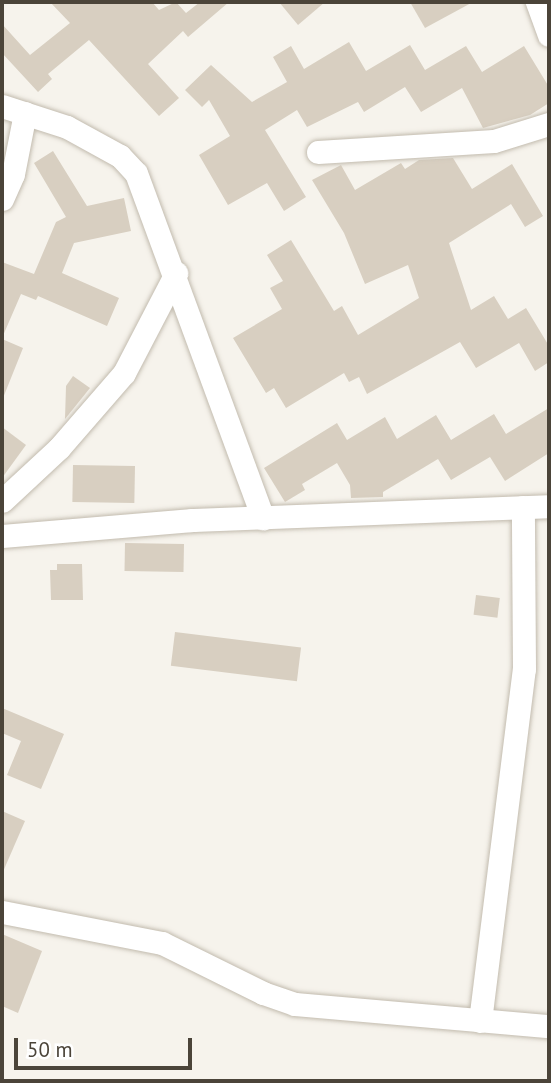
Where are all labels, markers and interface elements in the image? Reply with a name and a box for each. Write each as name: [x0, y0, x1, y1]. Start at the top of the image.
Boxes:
scale bar: [18, 1024, 196, 1068]
text: 50 m: [27, 1036, 73, 1063]

